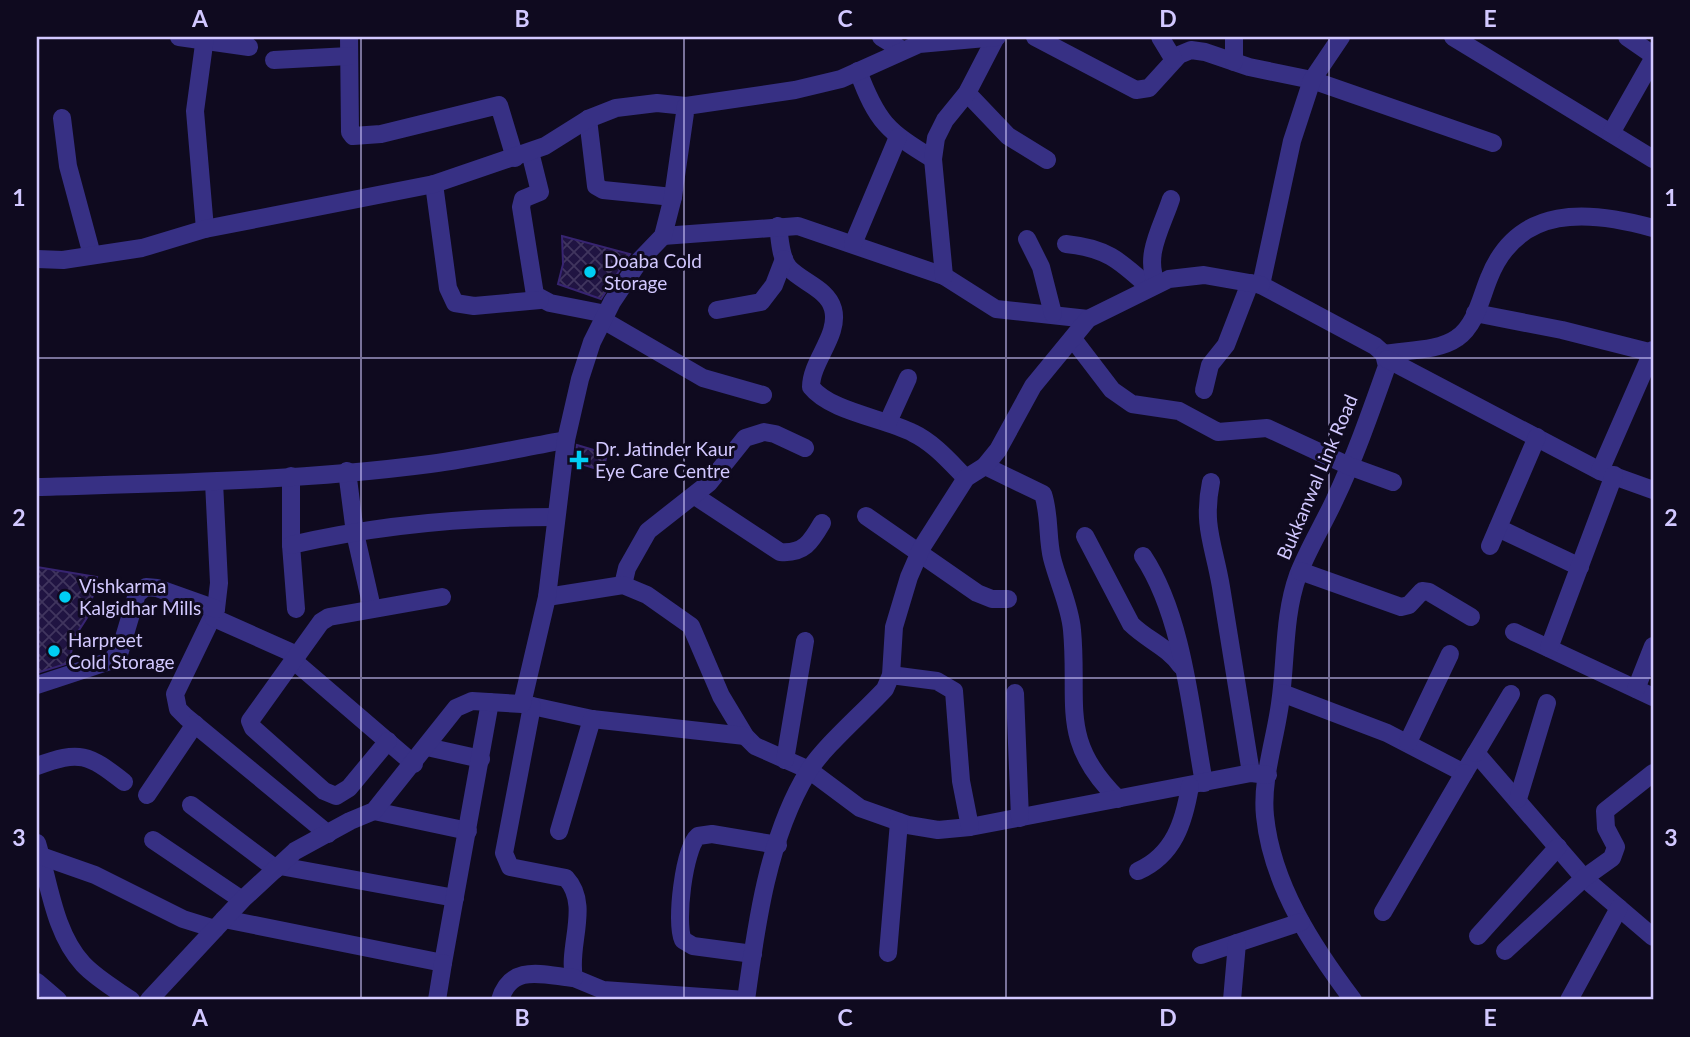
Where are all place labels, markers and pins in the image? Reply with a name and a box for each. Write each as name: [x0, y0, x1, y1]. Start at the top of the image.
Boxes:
place label: Doaba Cold Storage: [604, 249, 702, 294]
marker: Doaba Cold Storage: [582, 264, 598, 280]
place label: Dr. Jatinder Kaur Eye Care Centre: [595, 437, 735, 482]
marker: Dr. Jatinder Kaur Eye Care Centre: [569, 450, 589, 470]
place label: Vishkarma Kalgidhar Mills: [79, 574, 201, 619]
marker: Vishkarma Kalgidhar Mills: [57, 589, 73, 605]
place label: Harpreet Cold Storage: [68, 628, 175, 673]
marker: Harpreet Cold Storage: [46, 643, 62, 659]

